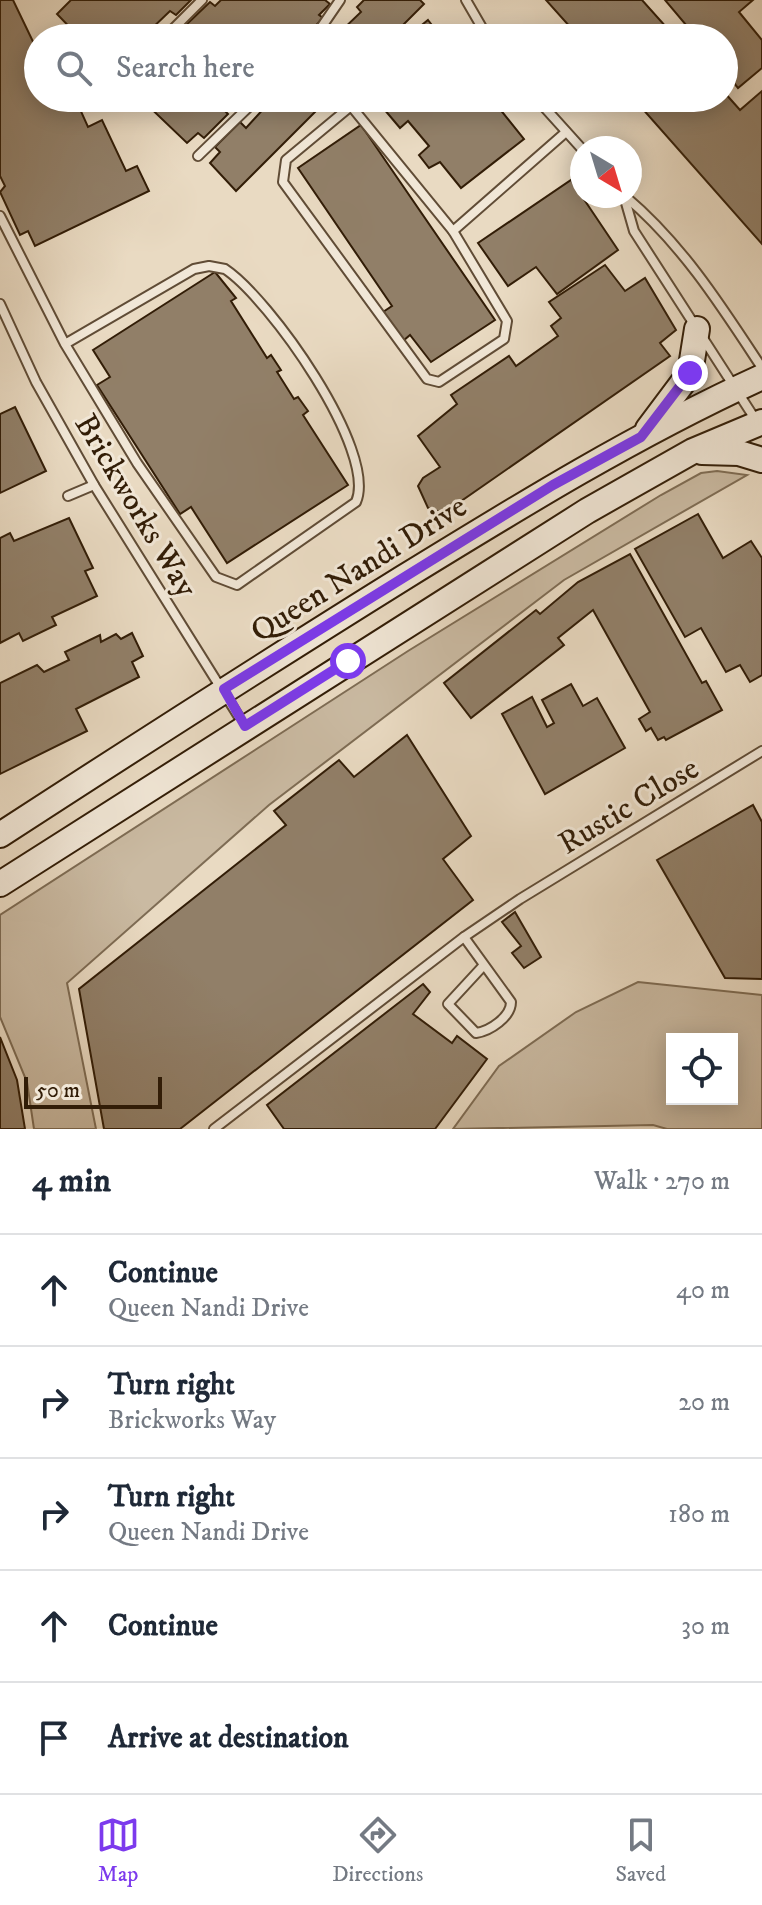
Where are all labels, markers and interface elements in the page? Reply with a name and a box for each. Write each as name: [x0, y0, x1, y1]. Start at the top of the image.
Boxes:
search box: [24, 24, 738, 112]
icon: search: [52, 46, 96, 90]
text: Search here: [116, 50, 255, 87]
north arrow: [570, 136, 642, 208]
route end: [672, 355, 708, 391]
street label: Brickworks Way: [65, 407, 206, 606]
street label: Queen Nandi Drive: [244, 487, 475, 652]
route start: [330, 643, 366, 679]
street label: Rustic Close: [552, 749, 707, 864]
map controls: [666, 1033, 738, 1105]
button: locate: [666, 1033, 738, 1105]
scale bar: [24, 1073, 162, 1109]
text: 50 m: [36, 1077, 80, 1104]
text: 4 min: [32, 1160, 111, 1202]
text: Walk · 270 m: [594, 1165, 730, 1198]
text: Continue: [108, 1255, 218, 1292]
icon: ahead: [32, 1268, 76, 1312]
text: 40 m: [676, 1274, 730, 1307]
text: Queen Nandi Drive: [108, 1292, 309, 1325]
text: Turn right: [108, 1367, 235, 1404]
icon: right: [32, 1380, 76, 1424]
text: 20 m: [678, 1386, 730, 1419]
text: Brickworks Way: [108, 1404, 276, 1437]
text: Turn right: [108, 1479, 235, 1516]
icon: right: [32, 1492, 76, 1536]
text: 180 m: [668, 1498, 730, 1531]
text: Queen Nandi Drive: [108, 1516, 309, 1549]
icon: ahead: [32, 1604, 76, 1648]
text: Continue: [108, 1608, 218, 1645]
text: 30 m: [681, 1610, 730, 1643]
icon: arrive: [32, 1716, 76, 1760]
text: Arrive at destination: [108, 1720, 349, 1757]
tab: Map: [96, 1813, 140, 1888]
tab: Directions: [332, 1813, 423, 1888]
tab: Saved: [615, 1813, 666, 1888]

